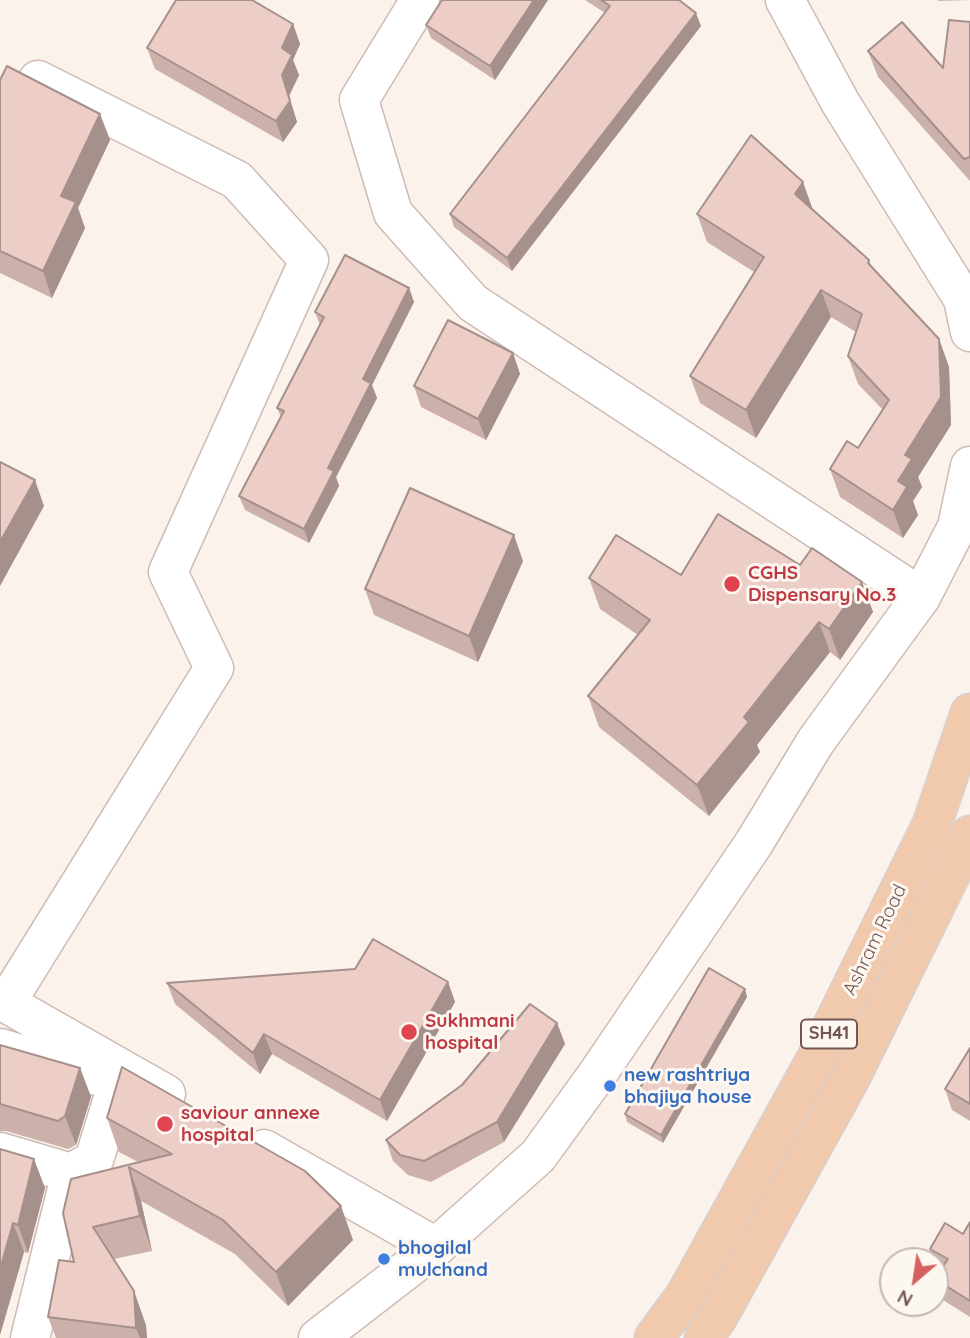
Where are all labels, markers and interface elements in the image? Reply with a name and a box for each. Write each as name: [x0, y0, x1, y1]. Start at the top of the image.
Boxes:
place label: CGHS Dispensary No.3: [748, 562, 896, 606]
marker: CGHS Dispensary No.3: [722, 574, 742, 594]
street label: Ashram Road: [838, 881, 912, 999]
place label: Sukhmani hospital: [425, 1010, 515, 1054]
road number: SH41: [801, 1020, 857, 1049]
marker: Sukhmani hospital: [399, 1022, 419, 1042]
place label: new rashtriya bhajiya house: [624, 1064, 752, 1108]
marker: new rashtriya bhajiya house: [602, 1078, 618, 1094]
place label: saviour annexe hospital: [181, 1102, 320, 1146]
marker: saviour annexe hospital: [155, 1114, 175, 1134]
place label: bhogilal mulchand: [398, 1237, 488, 1281]
north arrow: [879, 1247, 949, 1317]
marker: bhogilal mulchand: [376, 1251, 392, 1267]
text: N: [893, 1285, 917, 1312]

